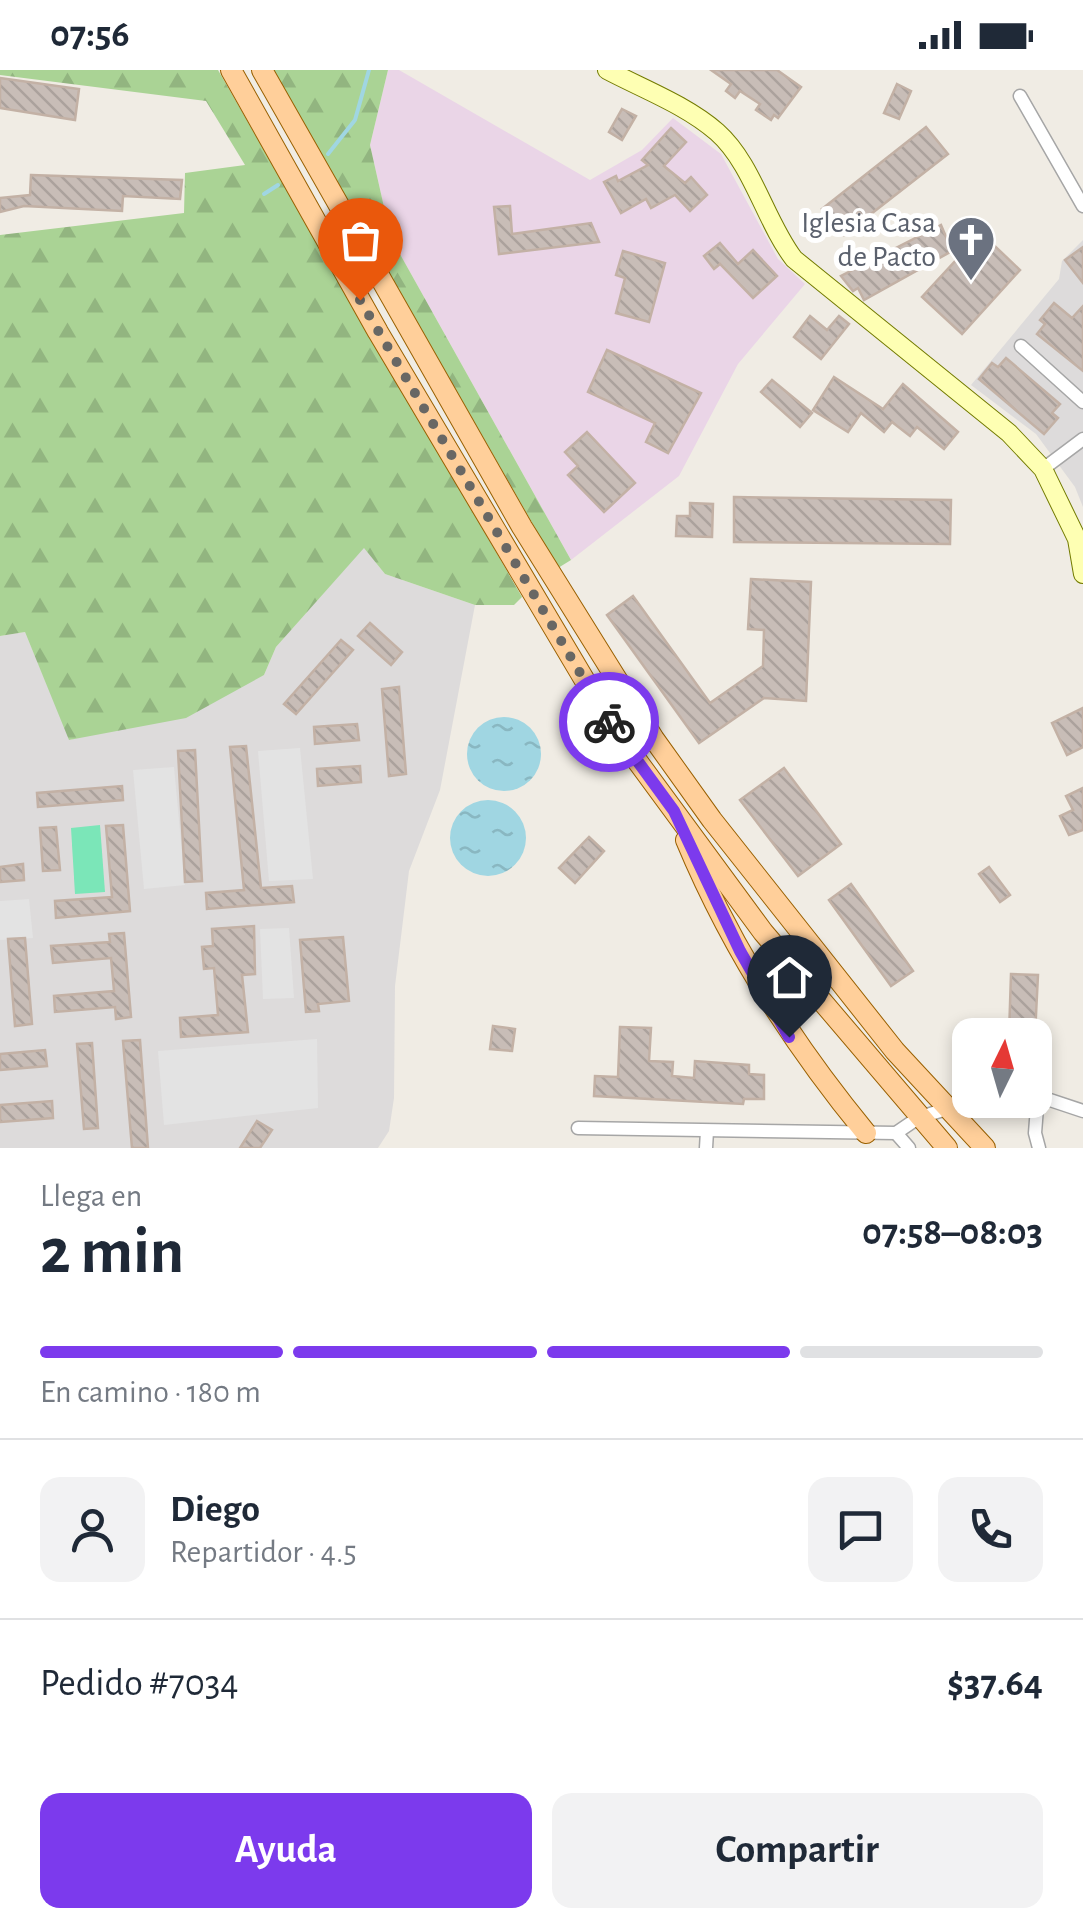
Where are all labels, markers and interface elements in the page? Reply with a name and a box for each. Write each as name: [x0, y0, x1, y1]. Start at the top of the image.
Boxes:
text: 07:56: [50, 16, 130, 54]
pin: [318, 198, 403, 301]
place label: Iglesia Casa de Pacto: [801, 208, 936, 272]
icon: bag: [333, 213, 388, 268]
church icon: Iglesia Casa de Pacto: [945, 214, 997, 282]
courier: [559, 672, 659, 772]
icon: bike: [582, 695, 637, 750]
pin: [747, 935, 832, 1038]
icon: home: [762, 950, 817, 1005]
north arrow: [952, 1018, 1052, 1118]
map controls: [952, 1018, 1052, 1118]
text: Llega en: [40, 1180, 142, 1212]
text: 07:58–08:03: [862, 1214, 1043, 1252]
text: 2 min: [40, 1220, 184, 1285]
text: En camino · 180 m: [40, 1376, 261, 1408]
button: person: [40, 1477, 145, 1582]
button: chat: [808, 1477, 913, 1582]
button: phone: [938, 1477, 1043, 1582]
text: Diego: [170, 1491, 260, 1529]
text: Repartidor · 4.5: [170, 1536, 357, 1568]
text: Pedido #7034: [40, 1665, 239, 1703]
text: $37.64: [947, 1665, 1043, 1703]
button: Ayuda: [40, 1793, 532, 1908]
button: Compartir: [552, 1793, 1043, 1908]

